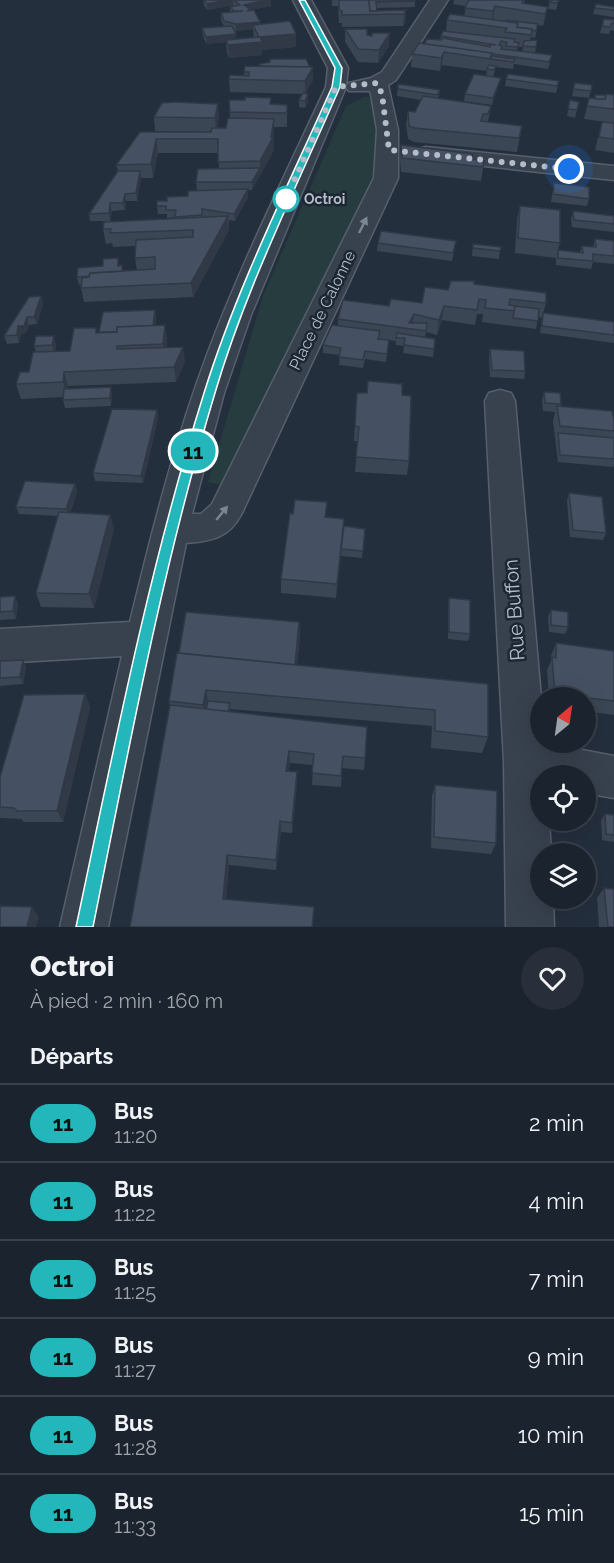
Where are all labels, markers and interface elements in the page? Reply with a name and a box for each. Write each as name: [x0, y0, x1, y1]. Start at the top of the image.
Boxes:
your location: [554, 154, 584, 184]
marker: Octroi: [273, 186, 299, 212]
place label: Octroi: [304, 191, 345, 207]
one-way arrow: [358, 217, 367, 234]
street label: Place de Calonne: [285, 248, 360, 373]
line badge: 11: [166, 432, 220, 470]
text: 11: [183, 439, 203, 464]
one-way arrow: [216, 505, 229, 521]
street label: Rue Buffon: [498, 558, 530, 662]
north arrow: [530, 687, 596, 753]
map controls: [530, 687, 596, 909]
button: locate: [530, 765, 596, 831]
button: layers: [530, 843, 596, 909]
button: heart: [521, 947, 584, 1010]
text: Octroi: [30, 950, 114, 983]
text: À pied · 2 min · 160 m: [30, 989, 223, 1013]
text: Départs: [30, 1043, 113, 1069]
text: Bus: [114, 1098, 153, 1124]
text: 2 min: [529, 1110, 584, 1136]
text: 11: [53, 1111, 73, 1136]
text: 11:20: [114, 1124, 158, 1148]
text: Bus: [114, 1176, 153, 1202]
text: 4 min: [529, 1188, 584, 1214]
text: 11: [53, 1189, 73, 1214]
text: 11:22: [114, 1202, 156, 1226]
text: Bus: [114, 1254, 153, 1280]
text: 7 min: [529, 1266, 584, 1292]
text: 11: [53, 1267, 73, 1292]
text: 11:25: [114, 1280, 156, 1304]
text: Bus: [114, 1332, 153, 1358]
text: 9 min: [528, 1344, 584, 1370]
text: 11: [53, 1345, 73, 1370]
text: 11:27: [114, 1358, 156, 1382]
text: Bus: [114, 1410, 153, 1436]
text: 10 min: [518, 1422, 584, 1448]
text: 11: [53, 1423, 73, 1448]
text: 11:28: [114, 1436, 157, 1460]
text: Bus: [114, 1488, 153, 1514]
text: 15 min: [519, 1500, 584, 1526]
text: 11: [53, 1501, 73, 1526]
text: 11:33: [114, 1514, 156, 1538]

